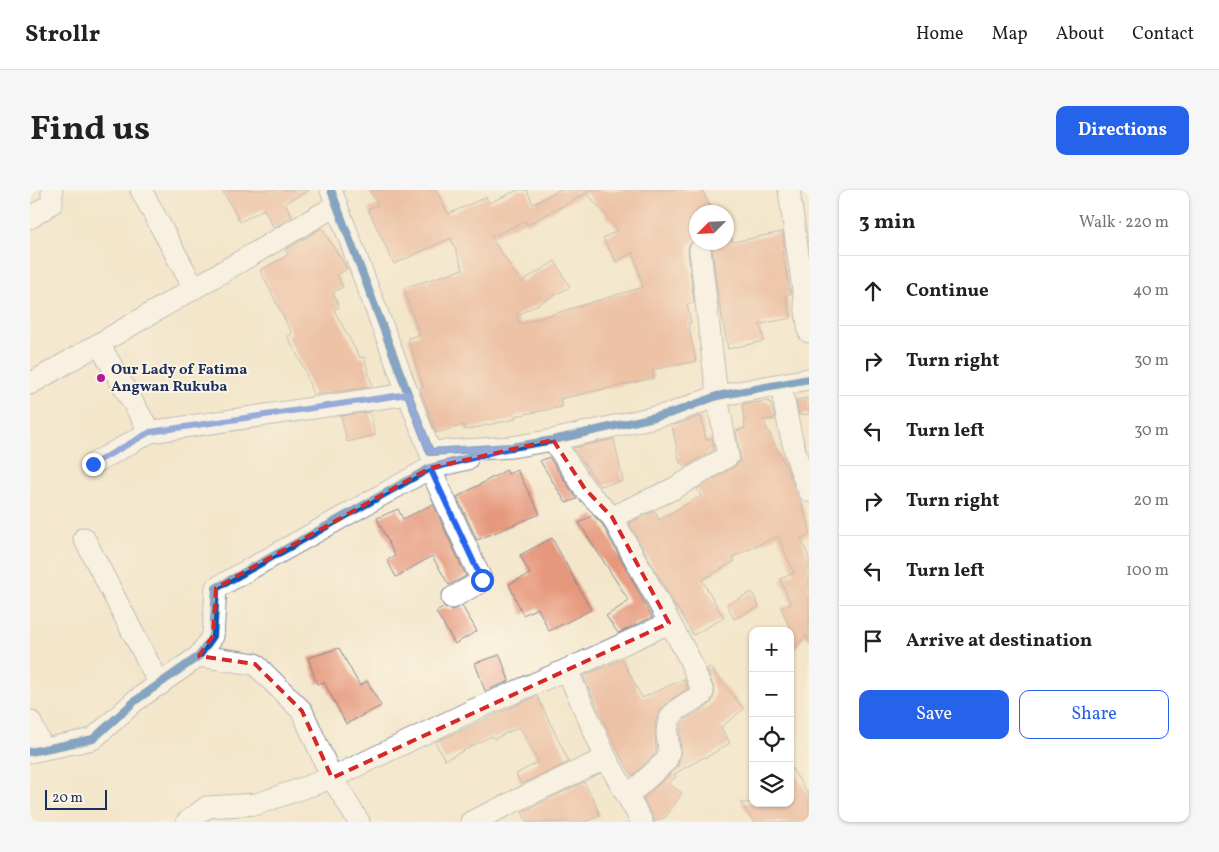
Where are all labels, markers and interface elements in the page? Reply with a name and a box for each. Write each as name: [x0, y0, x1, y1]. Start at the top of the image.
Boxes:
text: Strollr: [25, 18, 100, 52]
text: Home: [916, 22, 964, 47]
text: Map: [992, 22, 1028, 47]
text: About: [1056, 22, 1104, 47]
text: Contact: [1132, 22, 1194, 47]
text: Find us: [30, 106, 150, 154]
button: Directions: [1056, 106, 1189, 155]
north arrow: [689, 205, 734, 250]
text: 3 min: [859, 208, 915, 237]
text: Walk · 220 m: [1079, 212, 1169, 234]
icon: ahead: [859, 277, 887, 305]
text: Continue: [906, 278, 989, 304]
text: 40 m: [1133, 280, 1169, 302]
icon: right: [859, 347, 887, 375]
text: Turn right: [906, 348, 999, 374]
text: 30 m: [1134, 350, 1169, 372]
place label: Our Lady of Fatima Angwan Rukuba: [111, 360, 247, 398]
marker: Our Lady of Fatima Angwan Rukuba: [95, 372, 107, 384]
icon: left: [859, 417, 887, 445]
text: Turn left: [906, 418, 985, 444]
text: 30 m: [1134, 420, 1169, 442]
route end: [82, 453, 105, 476]
icon: right: [859, 487, 887, 515]
text: Turn right: [906, 488, 999, 514]
text: 20 m: [1134, 490, 1169, 512]
icon: left: [859, 557, 887, 585]
text: Turn left: [906, 558, 985, 584]
text: 100 m: [1126, 560, 1169, 582]
route start: [471, 569, 494, 592]
map controls: [749, 627, 794, 807]
button: +: [749, 627, 794, 672]
icon: arrive: [859, 627, 887, 655]
text: Arrive at destination: [906, 628, 1092, 654]
button: −: [749, 672, 794, 717]
button: Save: [859, 690, 1009, 739]
button: Share: [1019, 690, 1169, 739]
button: locate: [749, 717, 794, 762]
button: layers: [749, 762, 794, 807]
scale bar: [45, 787, 108, 810]
text: 20 m: [52, 789, 83, 808]

